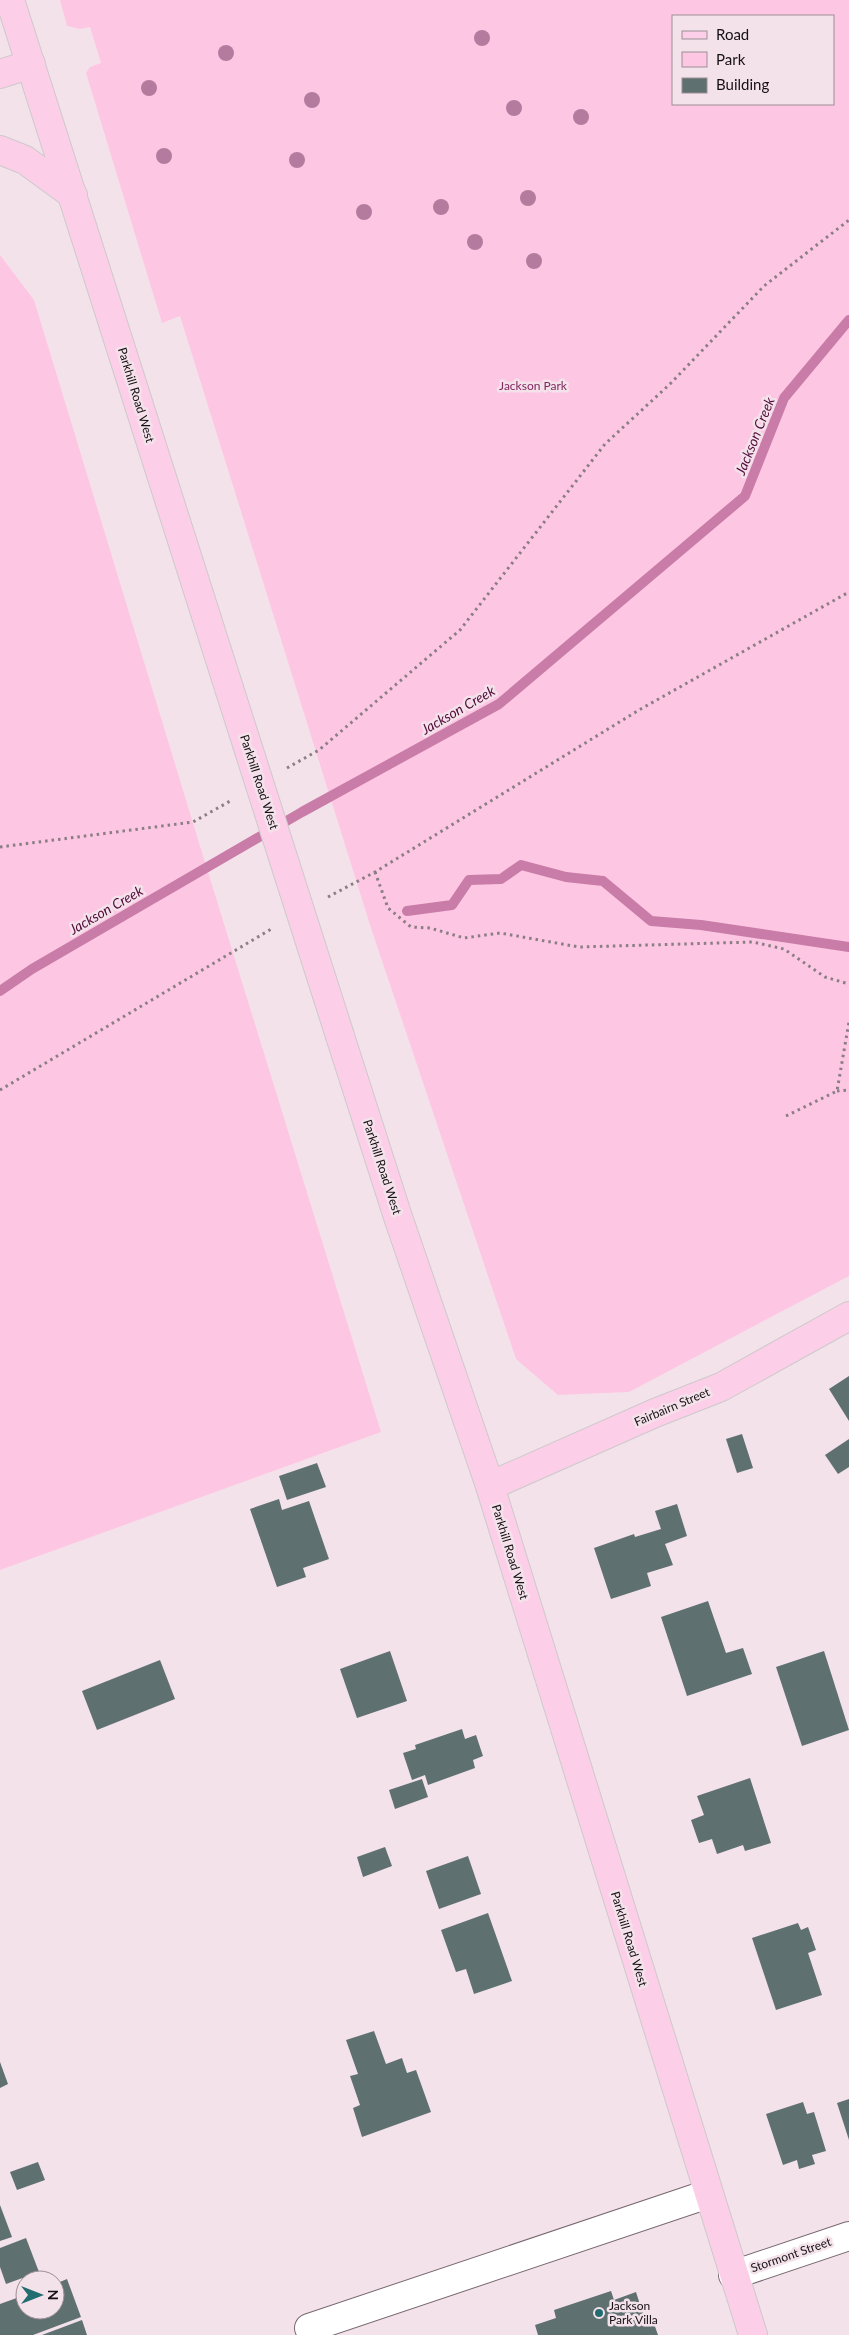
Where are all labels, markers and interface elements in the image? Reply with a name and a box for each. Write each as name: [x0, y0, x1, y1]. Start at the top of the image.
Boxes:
legend: [672, 15, 834, 105]
text: Road: [716, 25, 749, 43]
text: Park: [716, 50, 746, 68]
text: Building: [716, 75, 769, 93]
street label: Parkhill Road West: [115, 345, 158, 445]
park label: Jackson Park: [499, 378, 568, 393]
water label: Jackson Creek: [731, 394, 778, 478]
water label: Jackson Creek: [417, 681, 498, 738]
street label: Parkhill Road West: [237, 733, 282, 832]
water label: Jackson Creek: [65, 881, 146, 938]
street label: Parkhill Road West: [360, 1118, 405, 1217]
street label: Fairbairn Street: [632, 1384, 712, 1429]
street label: Parkhill Road West: [489, 1502, 532, 1602]
street label: Parkhill Road West: [608, 1889, 651, 1989]
street label: Stormont Street: [749, 2234, 834, 2275]
north arrow: [15, 2270, 65, 2320]
text: N: [45, 2290, 62, 2300]
place label: Jackson Park Villa: [609, 2298, 658, 2327]
marker: Jackson Park Villa: [593, 2307, 605, 2319]

